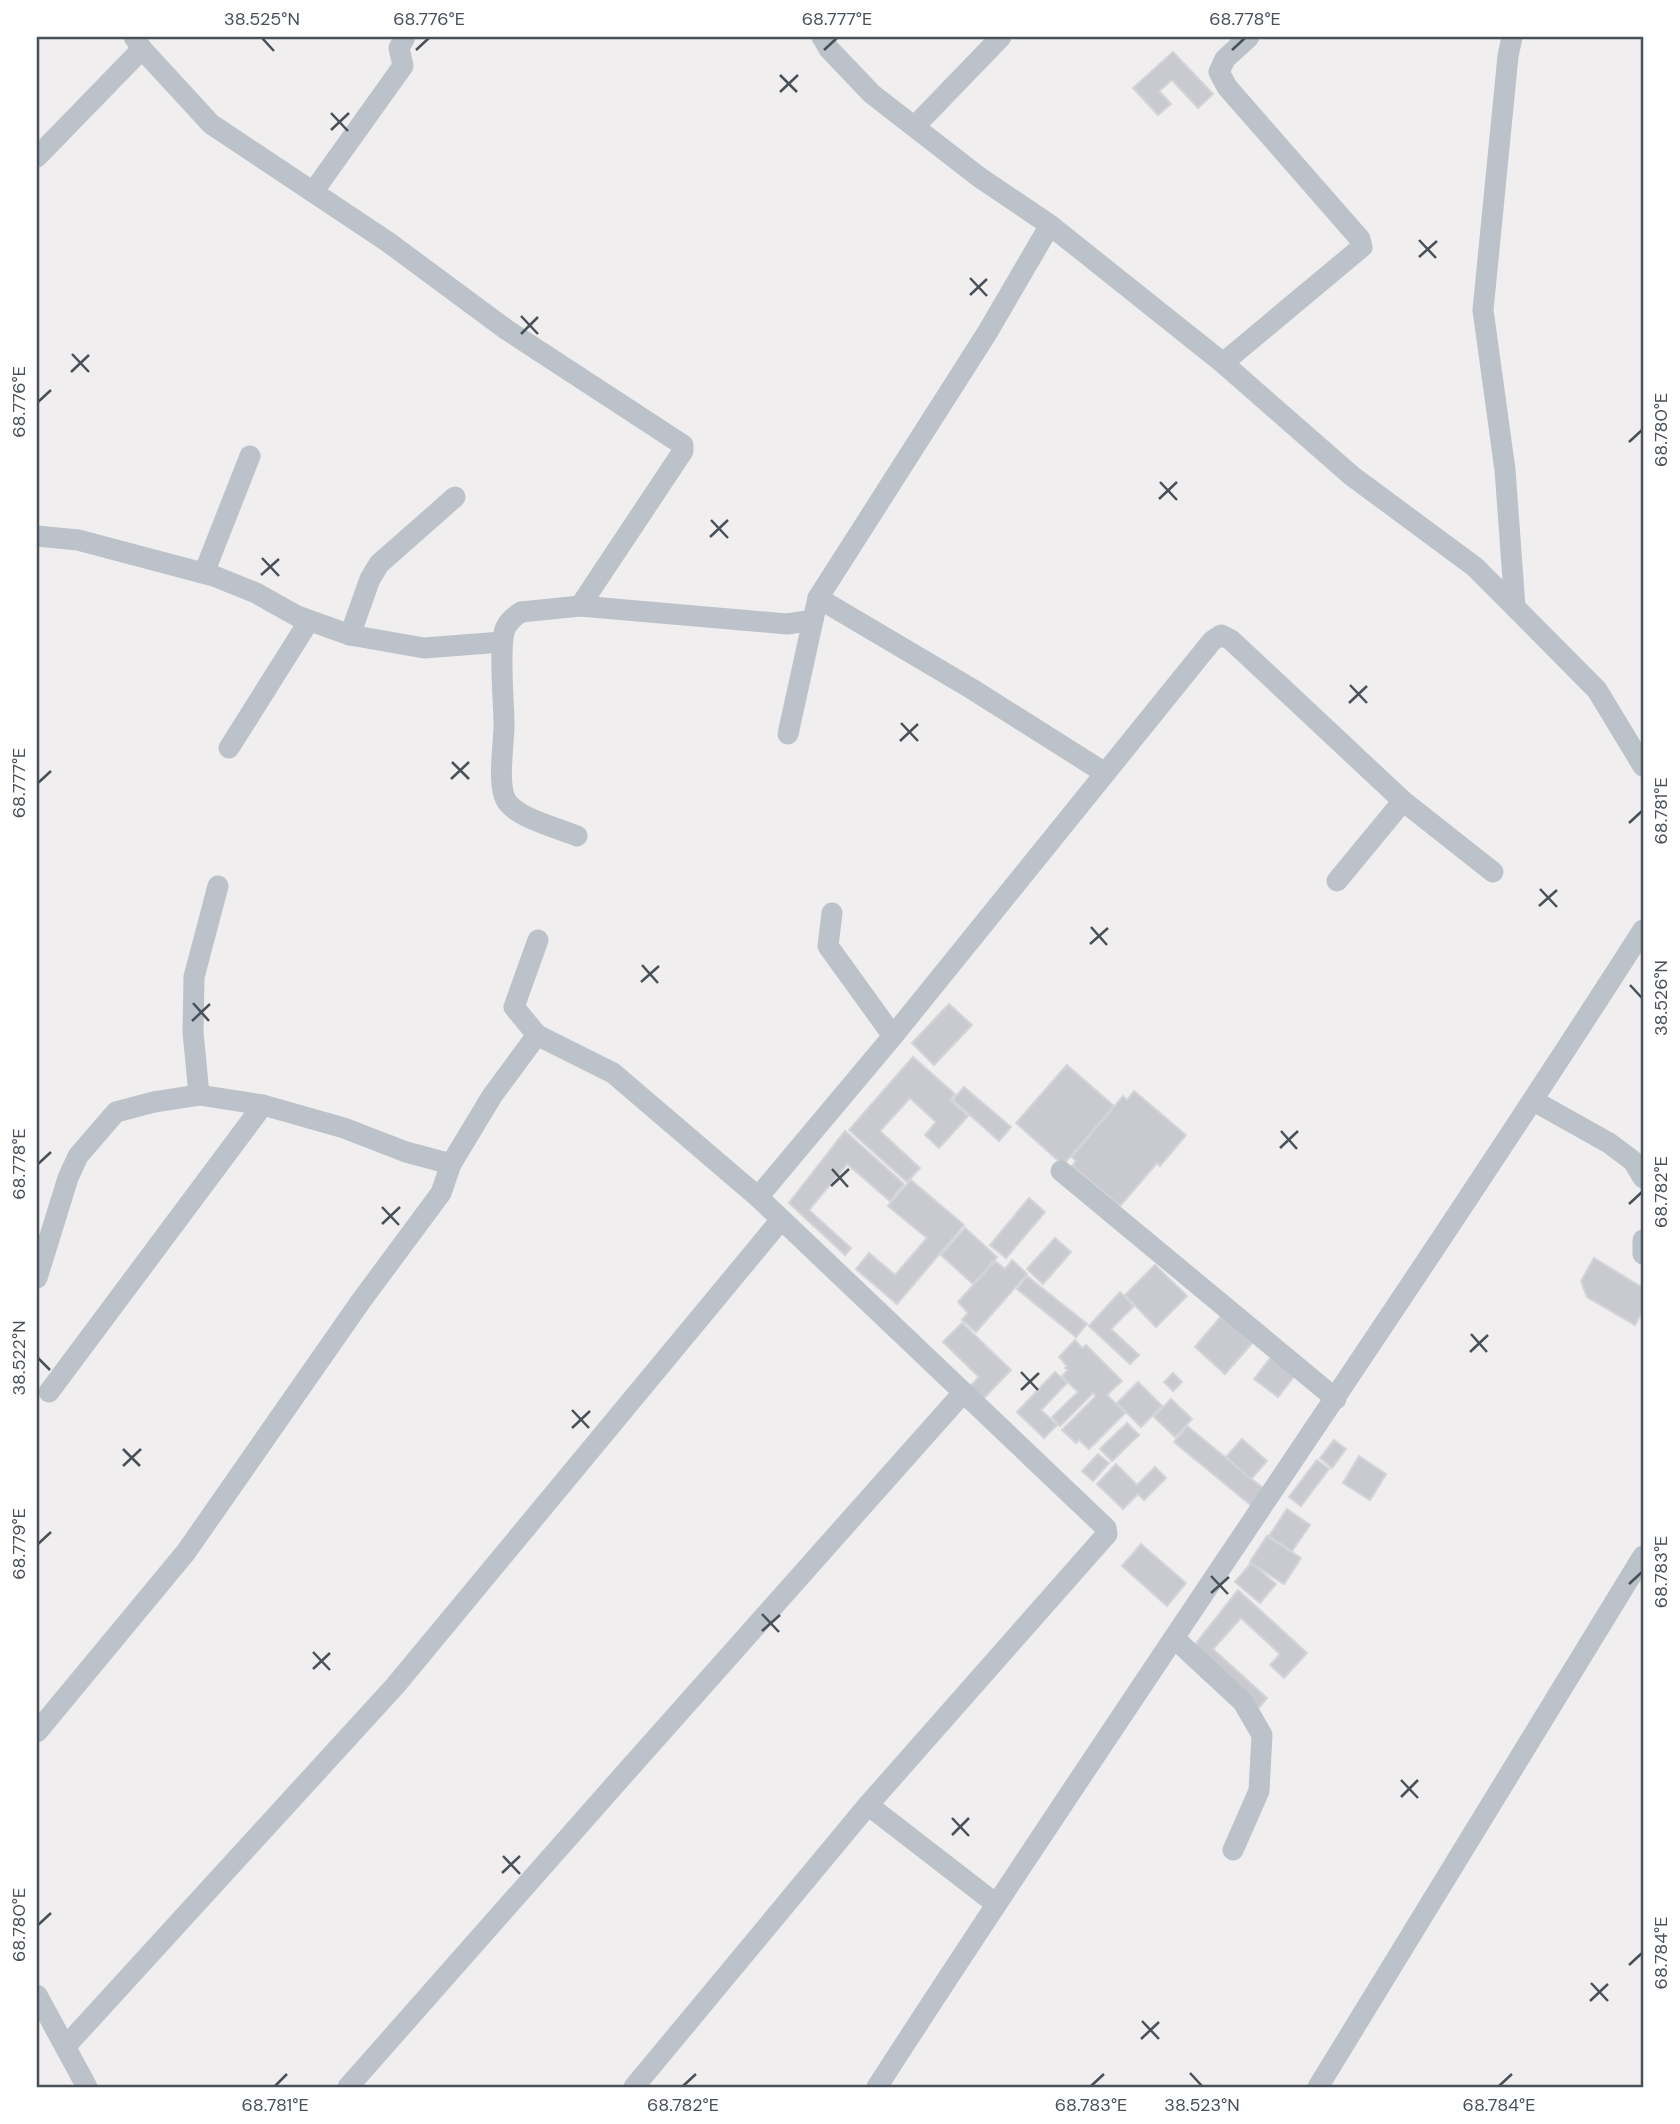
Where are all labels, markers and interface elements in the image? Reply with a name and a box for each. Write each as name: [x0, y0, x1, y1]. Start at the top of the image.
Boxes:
text: 38.525°N: [224, 7, 300, 31]
text: 68.776°E: [393, 7, 465, 31]
text: 68.777°E: [802, 7, 872, 31]
text: 68.778°E: [1209, 7, 1281, 31]
text: 68.776°E: [7, 366, 31, 438]
text: 68.780°E: [1649, 393, 1673, 467]
text: 68.777°E: [7, 748, 31, 818]
text: 68.781°E: [1649, 777, 1673, 845]
text: 38.526°N: [1649, 960, 1673, 1036]
text: 68.778°E: [7, 1128, 31, 1200]
text: 68.782°E: [1649, 1156, 1673, 1228]
text: 38.522°N: [7, 1320, 31, 1396]
text: 68.779°E: [7, 1508, 31, 1580]
text: 68.783°E: [1649, 1536, 1673, 1608]
text: 68.780°E: [7, 1888, 31, 1962]
text: 68.784°E: [1649, 1917, 1673, 1989]
text: 68.781°E: [241, 2093, 309, 2117]
text: 68.782°E: [647, 2093, 719, 2117]
text: 68.783°E: [1055, 2093, 1127, 2117]
text: 38.523°N: [1164, 2093, 1240, 2117]
text: 68.784°E: [1463, 2093, 1535, 2117]

